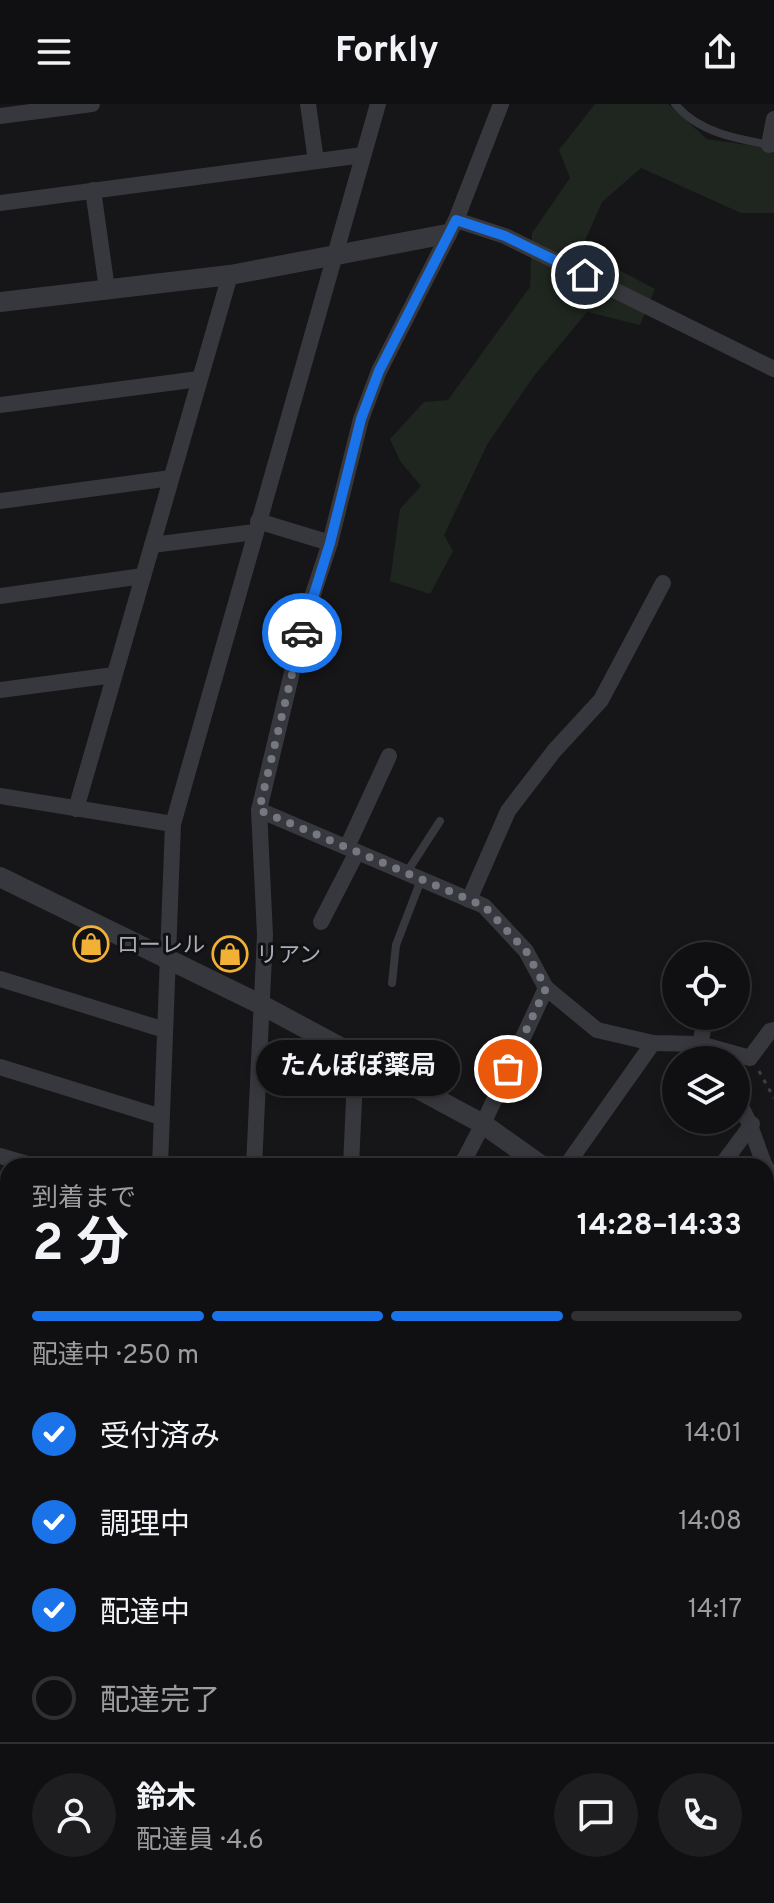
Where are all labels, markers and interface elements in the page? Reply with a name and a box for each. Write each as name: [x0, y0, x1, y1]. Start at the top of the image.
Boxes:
text: Forkly: [335, 29, 439, 75]
icon: menu: [32, 30, 76, 74]
icon: share: [698, 30, 742, 74]
pin: [551, 241, 619, 309]
icon: home: [563, 253, 607, 297]
courier: [262, 593, 342, 673]
icon: car: [280, 611, 324, 655]
shop icon: ローレル: [72, 925, 110, 963]
place label: ローレル: [117, 933, 205, 960]
shop icon: リアン: [211, 935, 249, 973]
map controls: [662, 942, 750, 1134]
button: locate: [662, 942, 750, 1030]
place label: リアン: [256, 943, 321, 970]
pin: [474, 1035, 542, 1103]
callout: たんぽぽ薬局: [256, 1041, 460, 1097]
button: layers: [662, 1046, 750, 1134]
icon: bag: [486, 1047, 530, 1091]
text: たんぽぽ薬局: [280, 1051, 436, 1084]
text: 到着まで: [32, 1183, 136, 1216]
text: 14:28–14:33: [577, 1208, 742, 1245]
text: 2 分: [32, 1213, 129, 1279]
text: 配達中 · 250 m: [32, 1340, 199, 1373]
icon: check: [32, 1412, 76, 1456]
text: 14:01: [684, 1418, 742, 1451]
text: 受付済み: [100, 1420, 220, 1457]
icon: check: [32, 1500, 76, 1544]
text: 14:08: [678, 1506, 742, 1539]
text: 調理中: [100, 1508, 190, 1545]
icon: check: [32, 1588, 76, 1632]
text: 14:17: [688, 1594, 742, 1627]
text: 配達中: [100, 1596, 190, 1633]
text: 配達完了: [100, 1684, 220, 1721]
button: person: [32, 1773, 116, 1857]
button: chat: [554, 1773, 638, 1857]
button: phone: [658, 1773, 742, 1857]
text: 鈴木: [136, 1781, 196, 1818]
text: 配達員 · 4.6: [136, 1825, 264, 1858]

